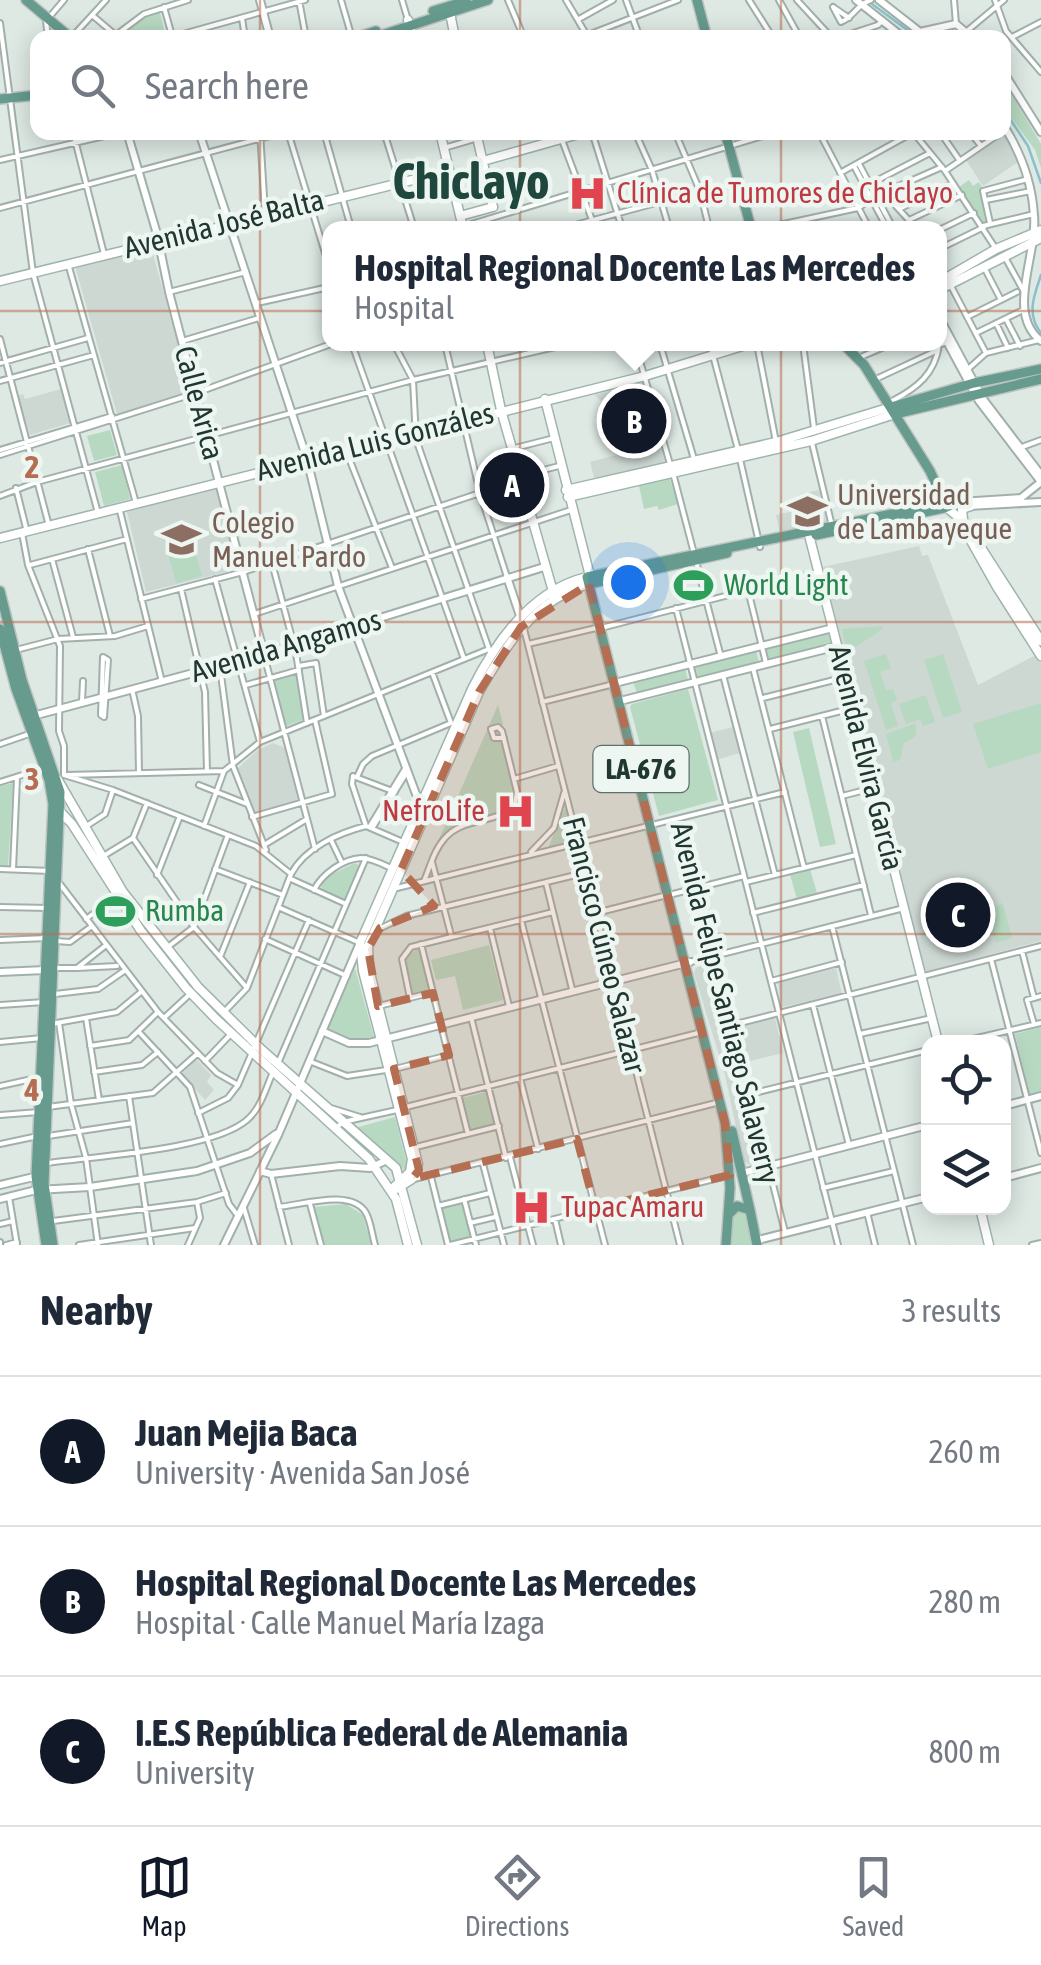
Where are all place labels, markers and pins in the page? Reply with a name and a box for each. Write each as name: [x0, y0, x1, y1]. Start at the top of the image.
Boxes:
hospital icon: Clínica de Tumores de Chiclayo: [566, 172, 608, 214]
place label: Clínica de Tumores de Chiclayo: [617, 175, 953, 209]
pin: B: [602, 384, 666, 458]
pin: A: [480, 448, 544, 522]
place label: Universidad de Lambayeque: [837, 477, 1012, 545]
school or university icon: Universidad de Lambayeque: [786, 491, 828, 533]
place label: Colegio Manuel Pardo: [212, 505, 366, 573]
school or university icon: Colegio Manuel Pardo: [161, 519, 203, 561]
sports icon: World Light: [673, 564, 715, 606]
place label: World Light: [724, 567, 848, 601]
hospital icon: NefroLife: [494, 790, 536, 832]
place label: NefroLife: [382, 793, 485, 827]
pin: C: [926, 878, 990, 952]
sports icon: Rumba: [94, 890, 136, 932]
place label: Rumba: [145, 893, 224, 927]
hospital icon: Tupac Amaru: [510, 1186, 552, 1228]
place label: Tupac Amaru: [561, 1189, 704, 1223]

